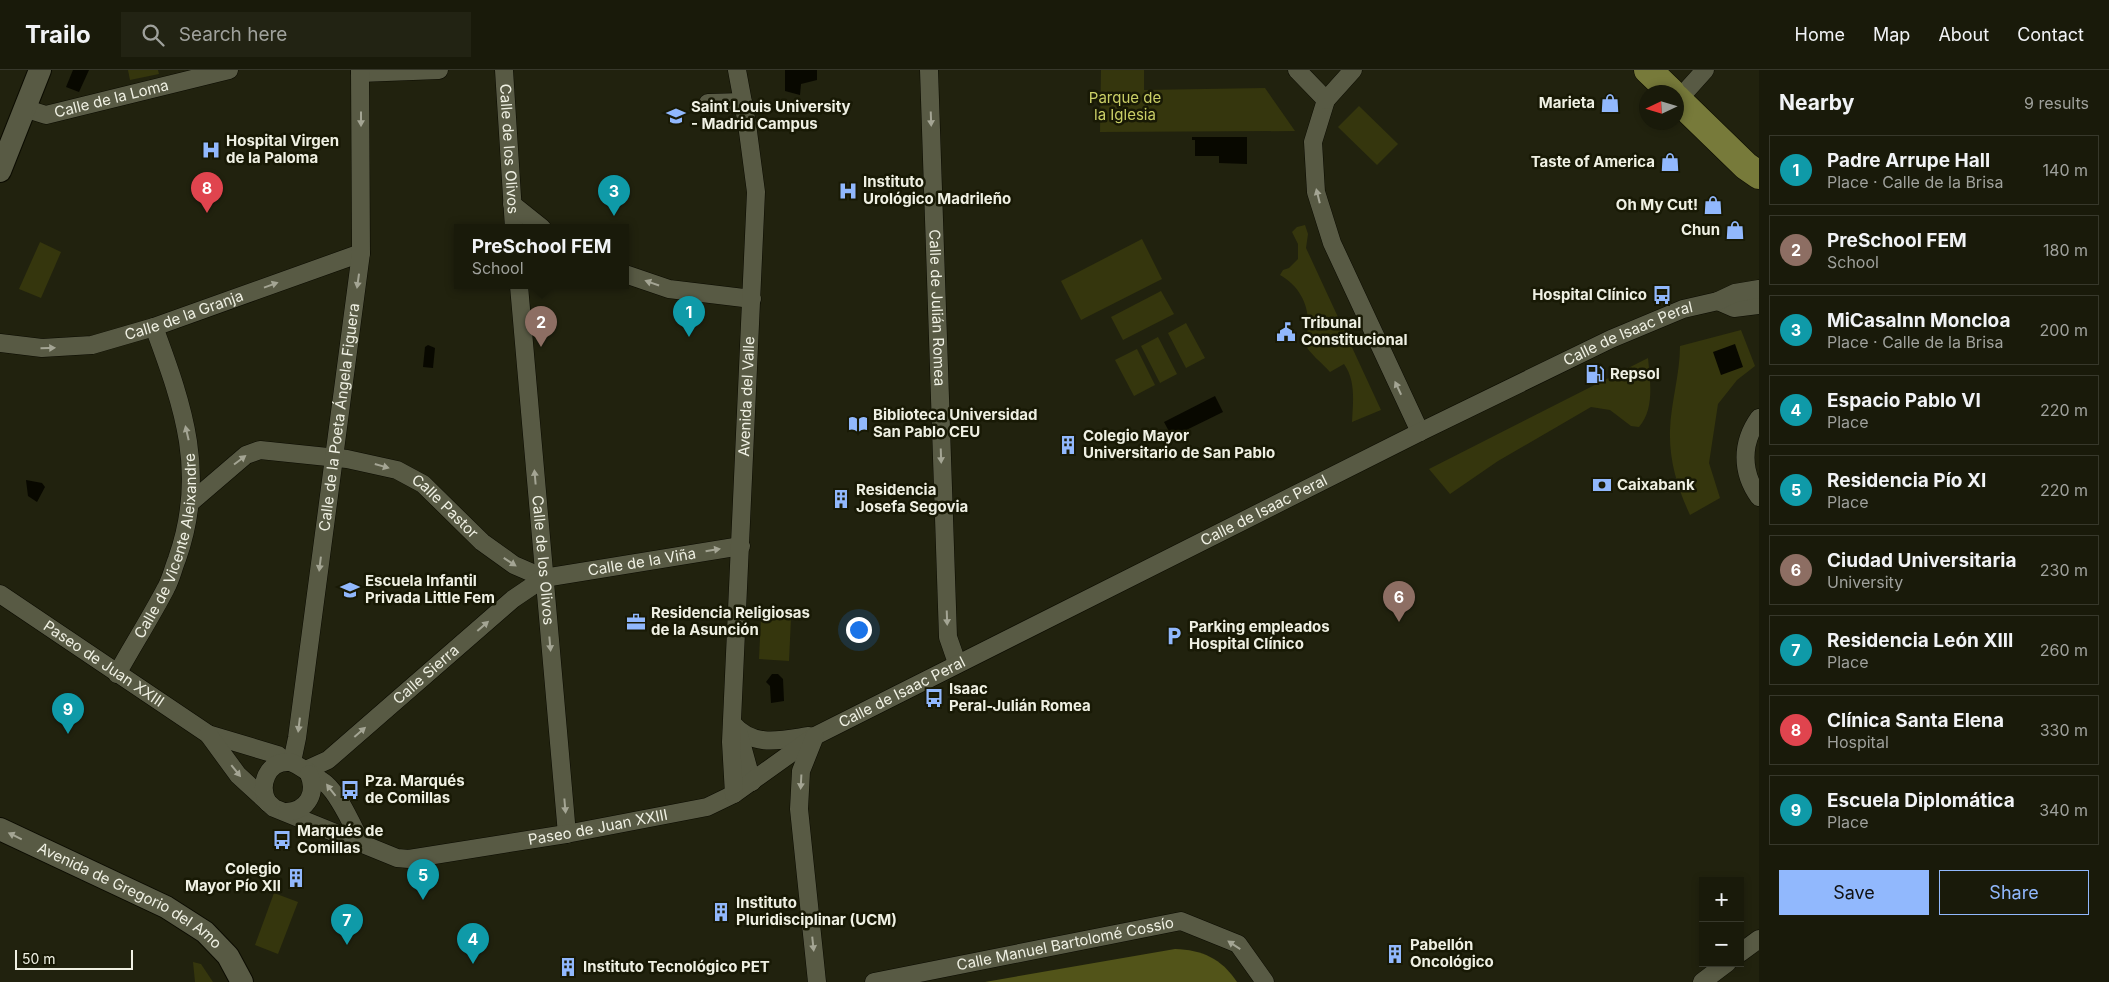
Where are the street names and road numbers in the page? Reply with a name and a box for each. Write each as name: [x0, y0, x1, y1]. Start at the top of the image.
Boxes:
street label: Calle de la Loma: [52, 75, 170, 122]
street label: Calle de los Olivos: [496, 83, 523, 215]
street label: Calle de Julián Romea: [925, 229, 950, 387]
street label: Calle de la Granja: [122, 286, 246, 344]
street label: Calle de Isaac Peral: [1560, 297, 1694, 370]
street label: Calle de la Poeta Ángela Figuera: [314, 302, 363, 532]
street label: Avenida del Valle: [734, 336, 758, 457]
street label: Calle de Vicente Aleixandre: [130, 452, 200, 642]
street label: Calle Pastor: [409, 470, 483, 542]
street label: Calle de Isaac Peral: [1197, 470, 1330, 550]
street label: Calle de los Olivos: [528, 494, 559, 626]
street label: Calle de la Viña: [586, 543, 697, 580]
street label: Paseo de Juan XXIII: [40, 616, 168, 711]
street label: Calle Sierra: [389, 640, 463, 708]
street label: Calle de Isaac Peral: [835, 652, 968, 732]
street label: Paseo de Juan XXIII: [527, 805, 669, 849]
street label: Avenida de Gregorio del Amo: [34, 838, 226, 953]
street label: Calle Manuel Bartolomé Cossío: [955, 913, 1175, 974]

